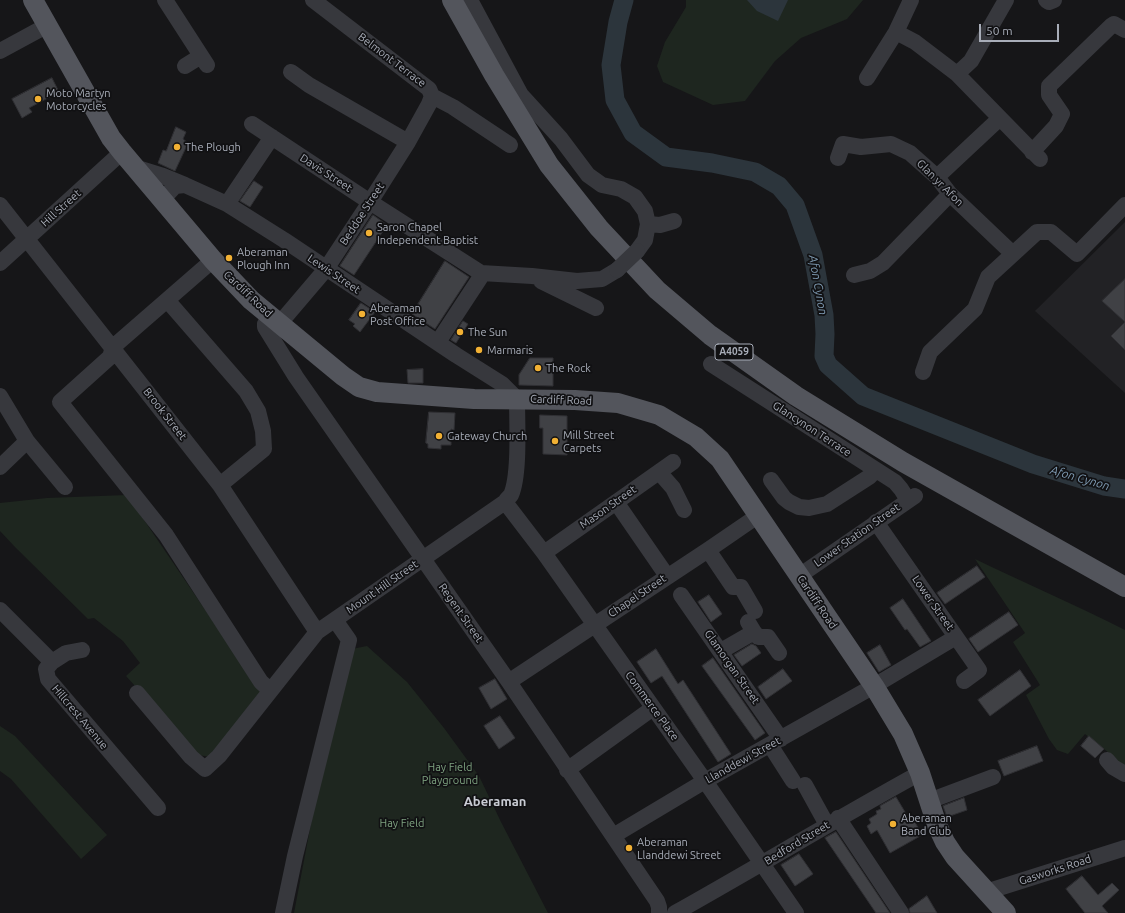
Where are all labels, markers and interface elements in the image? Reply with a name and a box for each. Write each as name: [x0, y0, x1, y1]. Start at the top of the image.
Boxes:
scale bar: [981, 16, 1061, 42]
text: 50 m: [986, 24, 1013, 37]
street label: Belmont Terrace: [355, 30, 429, 90]
place label: Moto Martyn Motorcycles: [46, 86, 111, 112]
marker: Moto Martyn Motorcycles: [33, 94, 43, 104]
place label: The Plough: [185, 140, 241, 154]
marker: The Plough: [172, 142, 182, 152]
street label: Davis Street: [297, 151, 355, 195]
street label: Glan yr Afon: [914, 157, 966, 209]
street label: Beddoe Street: [337, 180, 387, 248]
street label: Hill Street: [38, 187, 84, 229]
place label: Saron Chapel Independent Baptist: [377, 220, 478, 246]
marker: Saron Chapel Independent Baptist: [364, 228, 374, 238]
place label: Aberaman Plough Inn: [237, 245, 290, 271]
street label: Lewis Street: [305, 252, 363, 296]
marker: Aberaman Plough Inn: [224, 253, 234, 263]
water label: Afon Cynon: [806, 254, 830, 316]
street label: Cardiff Road: [221, 268, 275, 320]
place label: Aberaman Post Office: [370, 301, 425, 327]
marker: Aberaman Post Office: [357, 309, 367, 319]
place label: The Sun: [468, 325, 507, 339]
marker: The Sun: [455, 327, 465, 337]
place label: Marmaris: [487, 343, 533, 357]
road number: A4059: [715, 344, 753, 360]
marker: Marmaris: [474, 345, 484, 355]
place label: The Rock: [546, 361, 591, 375]
marker: The Rock: [533, 363, 543, 373]
street label: Brook Street: [140, 385, 190, 443]
street label: Cardiff Road: [530, 392, 592, 408]
street label: Glancynon Terrace: [770, 399, 854, 459]
place label: Mill Street Carpets: [563, 428, 614, 454]
place label: Gateway Church: [447, 429, 527, 443]
marker: Gateway Church: [434, 431, 444, 441]
marker: Mill Street Carpets: [550, 436, 560, 446]
water label: Afon Cynon: [1049, 463, 1111, 493]
street label: Mason Street: [577, 483, 639, 531]
street label: Lower Station Street: [811, 500, 903, 570]
street label: Mount Hill Street: [344, 557, 420, 617]
street label: Chapel Street: [605, 572, 669, 620]
street label: Cardiff Road: [794, 573, 840, 631]
street label: Lower Street: [909, 573, 957, 633]
street label: Regent Street: [436, 581, 486, 645]
street label: Glamorgan Street: [702, 627, 762, 707]
street label: Commerce Place: [622, 669, 682, 743]
street label: Hillcrest Avenue: [49, 682, 111, 752]
street label: Llanddewi Street: [703, 734, 783, 786]
park label: Hay Field Playground: [422, 760, 478, 786]
district label: Aberaman: [464, 794, 526, 810]
place label: Aberaman Band Club: [901, 811, 952, 837]
park label: Hay Field: [380, 816, 424, 830]
street label: Bedford Street: [762, 818, 832, 868]
marker: Aberaman Band Club: [888, 819, 898, 829]
place label: Aberaman Llanddewi Street: [637, 835, 721, 861]
marker: Aberaman Llanddewi Street: [624, 843, 634, 853]
street label: Gasworks Road: [1017, 852, 1093, 888]

